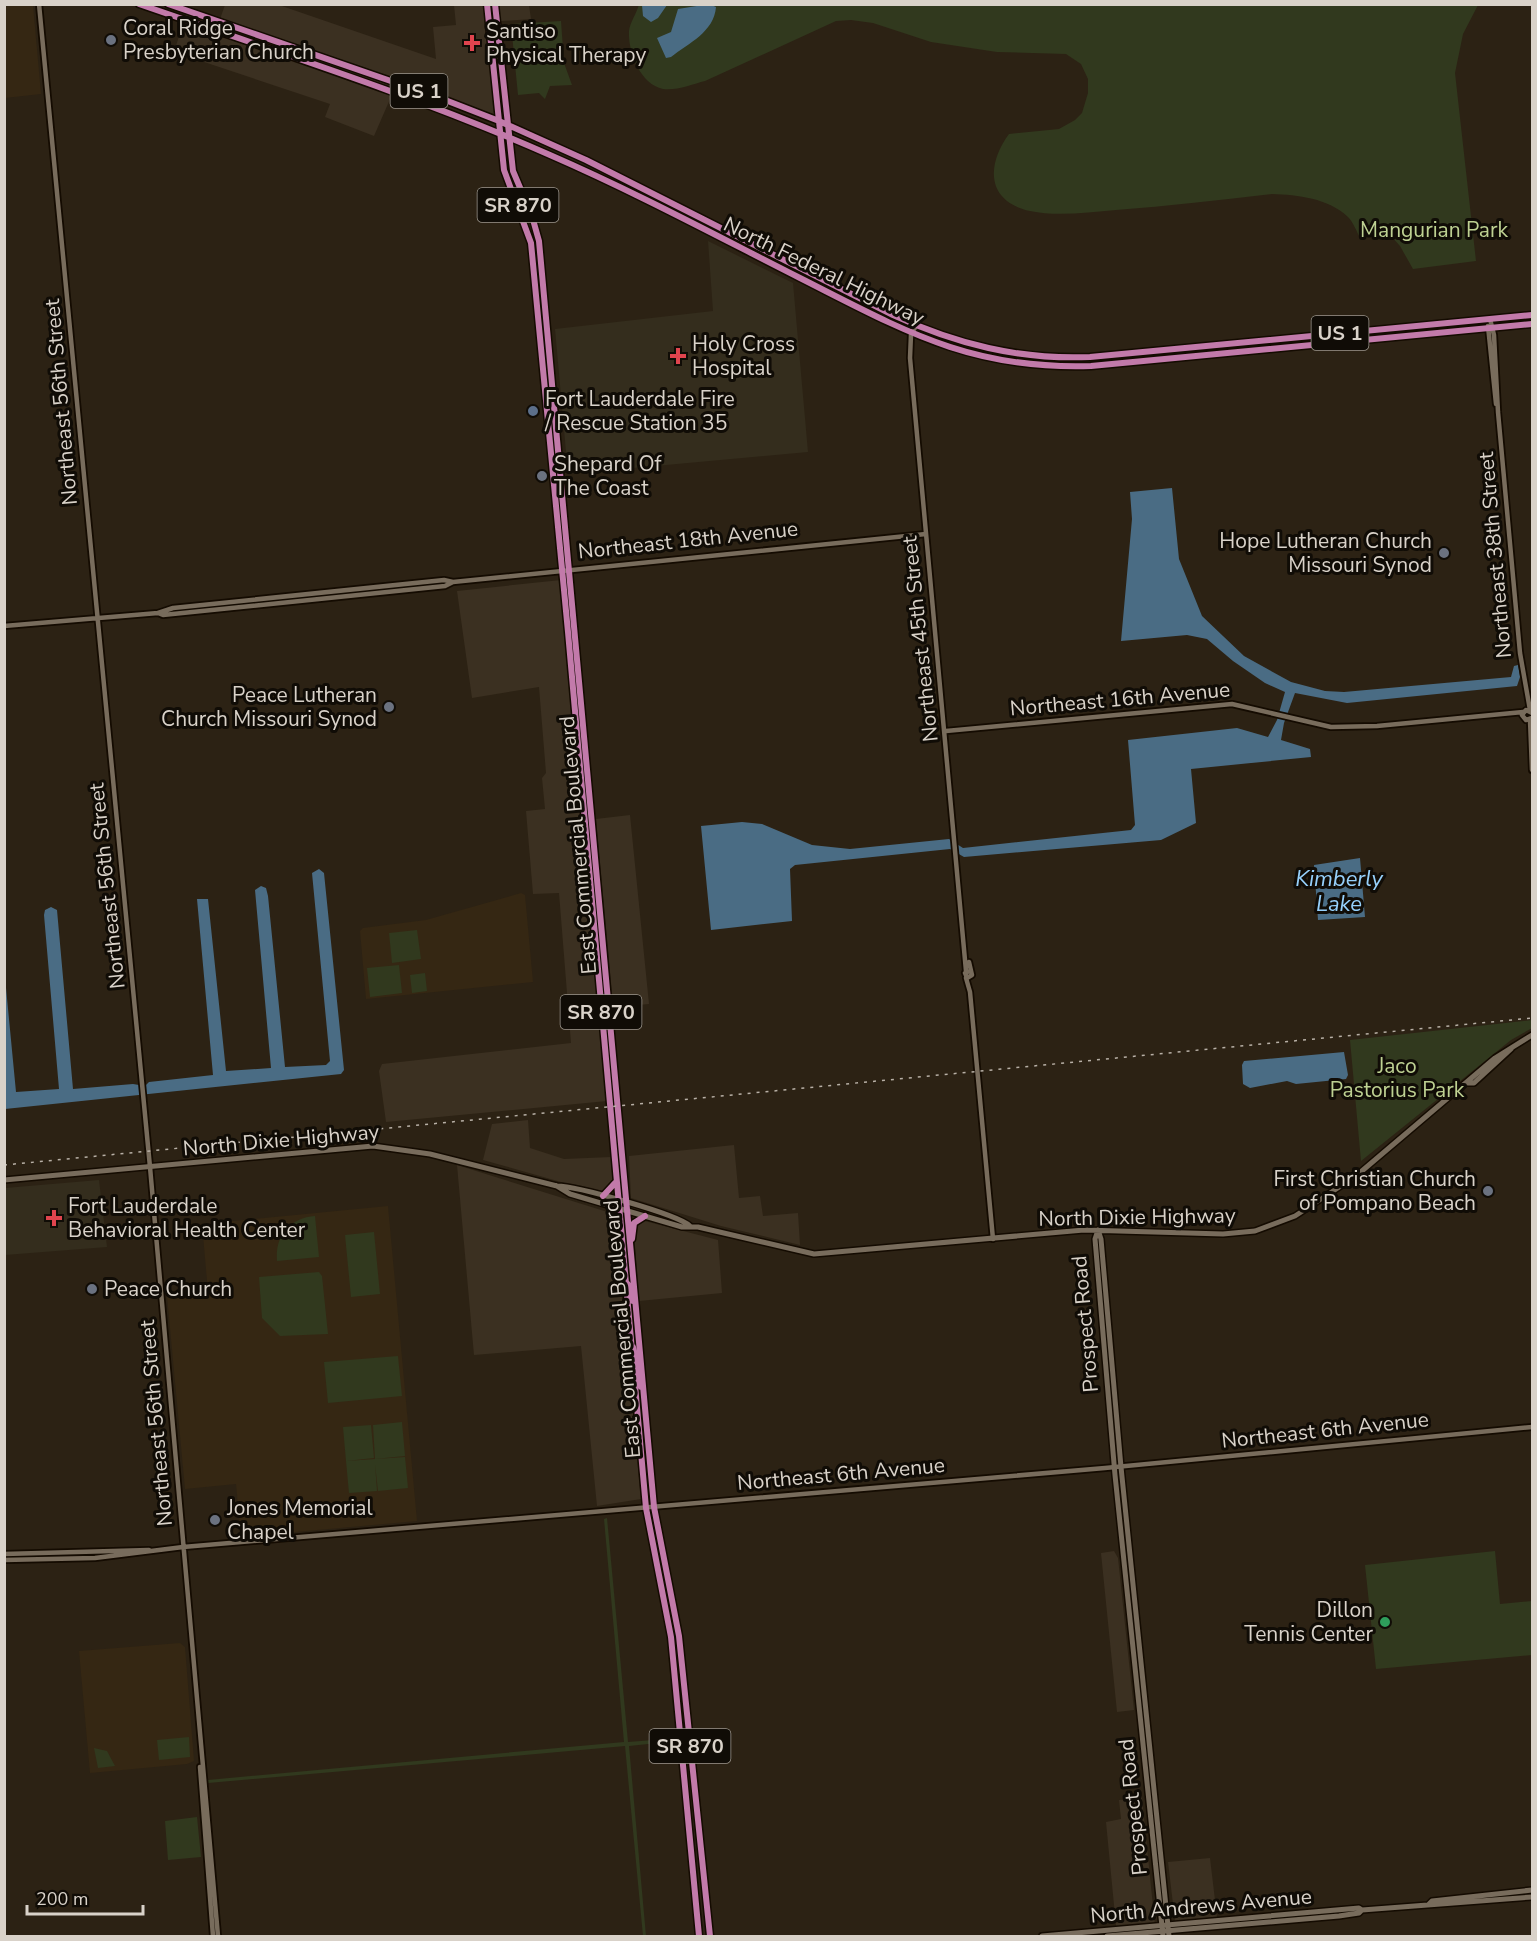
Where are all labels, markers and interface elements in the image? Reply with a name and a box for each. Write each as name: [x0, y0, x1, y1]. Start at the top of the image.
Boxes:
place label: Coral Ridge Presbyterian Church: [123, 14, 314, 66]
place label: Santiso Physical Therapy: [486, 17, 646, 69]
marker: Coral Ridge Presbyterian Church: [104, 33, 118, 47]
marker: Santiso Physical Therapy: [463, 34, 481, 52]
road number: US 1: [390, 74, 448, 108]
road number: SR 870: [478, 188, 558, 222]
street label: North Federal Highway: [719, 210, 929, 332]
park label: Mangurian Park: [1360, 216, 1508, 244]
street label: Northeast 56th Street: [38, 297, 84, 506]
road number: US 1: [1312, 316, 1368, 350]
place label: Holy Cross Hospital: [692, 330, 795, 382]
marker: Holy Cross Hospital: [669, 347, 687, 365]
place label: Fort Lauderdale Fire / Rescue Station 35: [544, 385, 735, 437]
marker: Fort Lauderdale Fire / Rescue Station 35: [526, 404, 540, 418]
place label: Shepard Of The Coast: [554, 450, 663, 502]
street label: Northeast 38th Street: [1472, 450, 1518, 659]
marker: Shepard Of The Coast: [535, 469, 549, 483]
street label: Northeast 18th Avenue: [577, 515, 799, 565]
place label: Hope Lutheran Church Missouri Synod: [1219, 527, 1432, 579]
street label: Northeast 45th Street: [895, 534, 945, 743]
marker: Hope Lutheran Church Missouri Synod: [1437, 546, 1451, 560]
street label: Northeast 16th Avenue: [1009, 675, 1231, 723]
place label: Peace Lutheran Church Missouri Synod: [161, 681, 377, 733]
marker: Peace Lutheran Church Missouri Synod: [382, 700, 396, 714]
street label: East Commercial Boulevard: [553, 715, 603, 975]
street label: Northeast 56th Street: [82, 781, 132, 990]
water label: Kimberly Lake: [1295, 864, 1384, 919]
road number: SR 870: [560, 995, 642, 1029]
park label: Jaco Pastorius Park: [1330, 1052, 1465, 1104]
street label: North Dixie Highway: [182, 1117, 381, 1163]
place label: First Christian Church of Pompano Beach: [1273, 1165, 1476, 1217]
marker: First Christian Church of Pompano Beach: [1481, 1184, 1495, 1198]
place label: Fort Lauderdale Behavioral Health Center: [68, 1192, 306, 1244]
street label: East Commercial Boulevard: [597, 1199, 647, 1459]
street label: North Dixie Highway: [1038, 1201, 1236, 1233]
marker: Fort Lauderdale Behavioral Health Center: [45, 1209, 63, 1227]
street label: Prospect Road: [1065, 1255, 1105, 1393]
place label: Peace Church: [104, 1275, 232, 1303]
marker: Peace Church: [85, 1282, 99, 1296]
street label: Northeast 56th Street: [133, 1318, 179, 1527]
street label: Northeast 6th Avenue: [1220, 1405, 1430, 1455]
street label: Northeast 6th Avenue: [736, 1451, 946, 1497]
place label: Jones Memorial Chapel: [226, 1494, 373, 1546]
marker: Jones Memorial Chapel: [208, 1513, 222, 1527]
place label: Dillon Tennis Center: [1244, 1596, 1373, 1648]
marker: Dillon Tennis Center: [1378, 1615, 1392, 1629]
road number: SR 870: [650, 1729, 730, 1763]
street label: Prospect Road: [1112, 1737, 1154, 1877]
scale bar: [27, 1878, 142, 1916]
street label: North Andrews Avenue: [1089, 1882, 1313, 1930]
text: 200 m: [36, 1887, 88, 1911]

